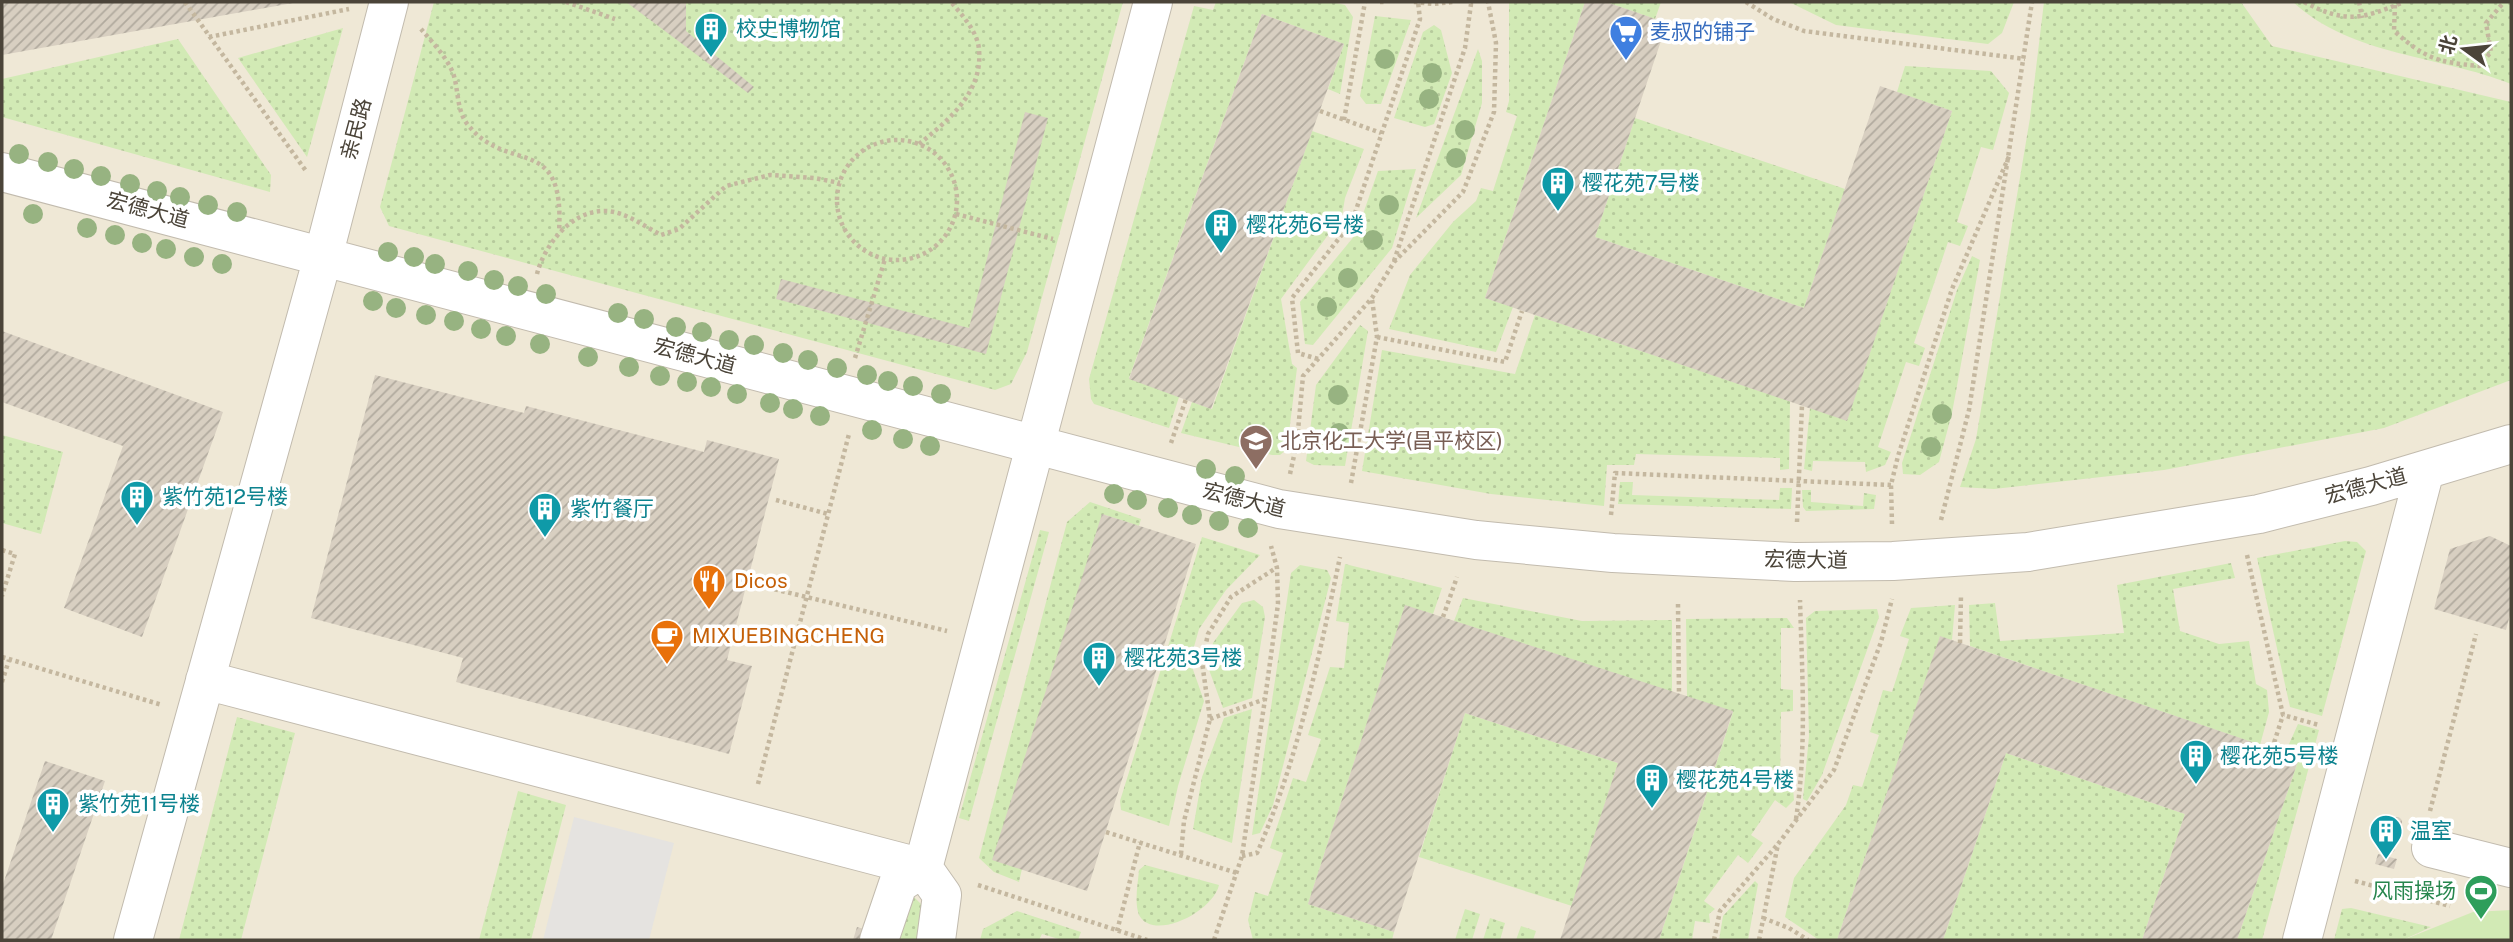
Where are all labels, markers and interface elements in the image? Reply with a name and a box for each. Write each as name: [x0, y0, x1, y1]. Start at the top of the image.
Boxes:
building icon: 校史博物馆: [692, 10, 730, 59]
supermarket icon: 麦叔的铺子: [1607, 13, 1645, 62]
north arrow: [2429, 14, 2499, 84]
place label: 校史博物馆: [736, 16, 841, 41]
place label: 麦叔的铺子: [1650, 19, 1755, 44]
text: 北: [2434, 33, 2461, 57]
street label: 亲民路: [335, 95, 376, 163]
building icon: 樱花苑7号楼: [1539, 164, 1577, 213]
place label: 樱花苑7号楼: [1582, 170, 1700, 195]
street label: 宏德大道: [104, 187, 192, 232]
building icon: 樱花苑6号楼: [1202, 206, 1240, 255]
place label: 樱花苑6号楼: [1246, 212, 1364, 237]
street label: 宏德大道: [651, 333, 739, 378]
school or university icon: 北京化工大学(昌平校区): [1237, 422, 1275, 471]
place label: 北京化工大学(昌平校区): [1280, 428, 1503, 453]
street label: 宏德大道: [2322, 463, 2410, 508]
street label: 宏德大道: [1200, 477, 1288, 522]
building icon: 紫竹苑12号楼: [118, 478, 156, 527]
place label: 紫竹苑12号楼: [162, 484, 288, 509]
building icon: 紫竹餐厅: [526, 490, 564, 539]
place label: 紫竹餐厅: [570, 496, 654, 521]
street label: 宏德大道: [1764, 546, 1848, 573]
restaurant icon: Dicos: [690, 562, 728, 611]
place label: Dicos: [734, 568, 788, 593]
cafe icon: MIXUEBINGCHENG: [648, 617, 686, 666]
place label: MIXUEBINGCHENG: [692, 623, 885, 648]
building icon: 樱花苑3号楼: [1080, 639, 1118, 688]
place label: 樱花苑3号楼: [1124, 645, 1242, 670]
building icon: 樱花苑5号楼: [2177, 737, 2215, 786]
place label: 樱花苑5号楼: [2220, 743, 2338, 768]
building icon: 樱花苑4号楼: [1633, 761, 1671, 810]
place label: 樱花苑4号楼: [1676, 767, 1794, 792]
building icon: 紫竹苑11号楼: [34, 785, 72, 834]
place label: 紫竹苑11号楼: [78, 791, 200, 816]
building icon: 温室: [2367, 812, 2405, 861]
place label: 温室: [2410, 818, 2452, 843]
sports icon: 风雨操场: [2462, 872, 2500, 921]
place label: 风雨操场: [2372, 878, 2456, 903]

